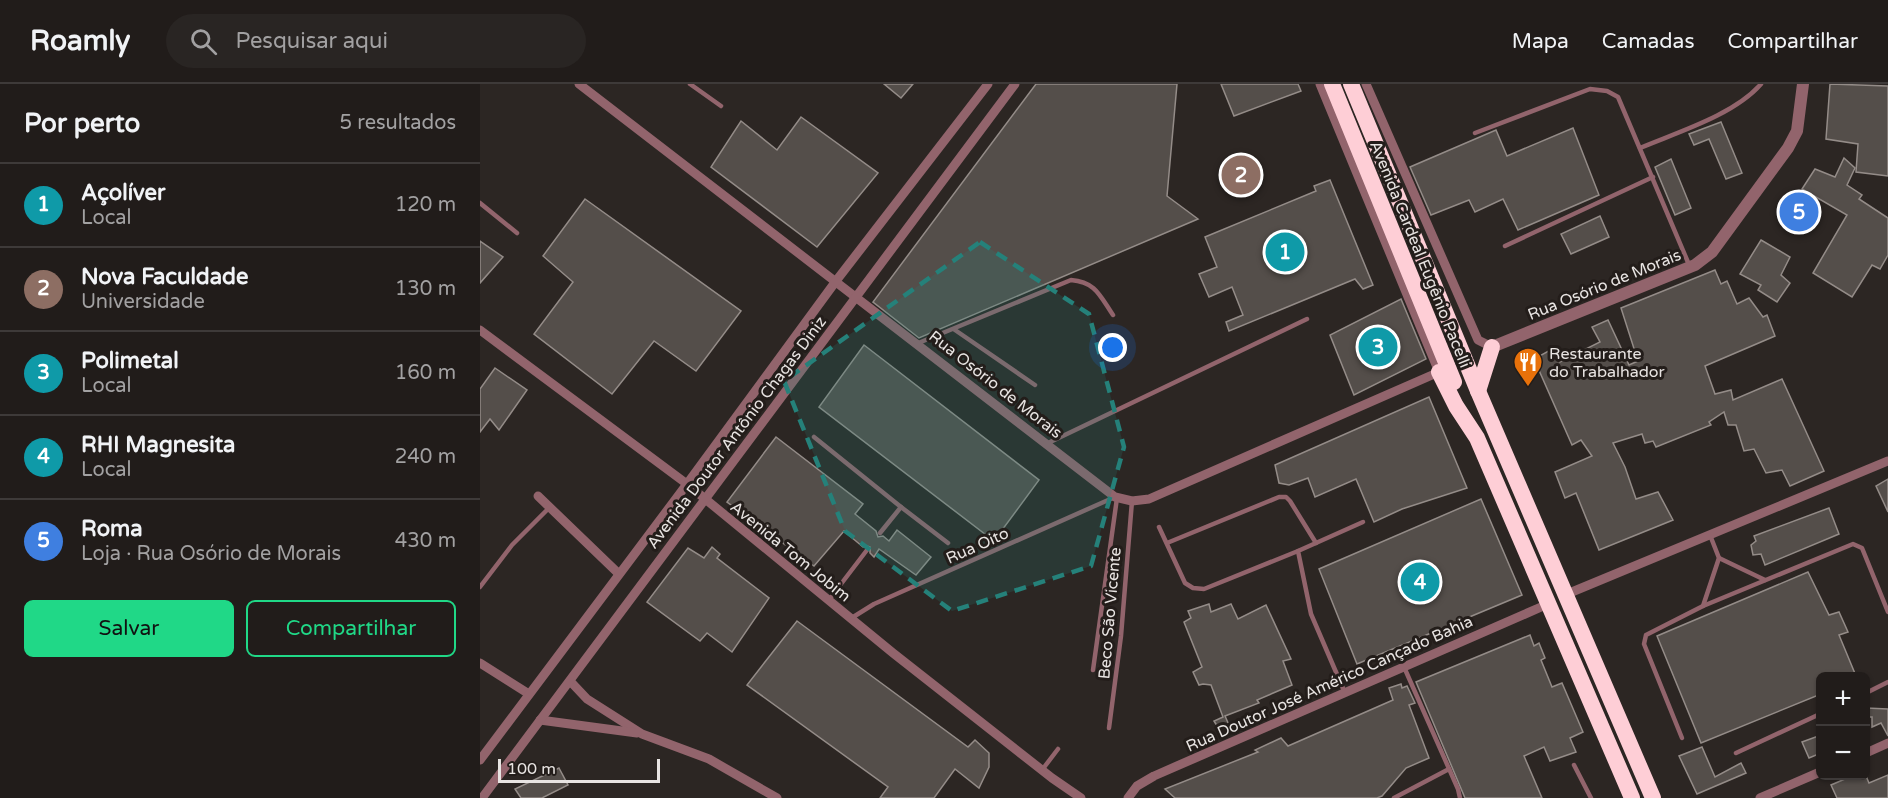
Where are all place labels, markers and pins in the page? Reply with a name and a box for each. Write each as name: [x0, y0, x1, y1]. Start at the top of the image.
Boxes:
pin: 2: [1222, 152, 1260, 197]
pin: 5: [1780, 190, 1818, 234]
pin: 1: [1266, 230, 1304, 274]
pin: 3: [1358, 324, 1398, 370]
place label: Restaurante do Trabalhador: [1549, 344, 1666, 382]
restaurant icon: Restaurante do Trabalhador: [1512, 346, 1544, 388]
pin: 4: [1400, 560, 1440, 604]

